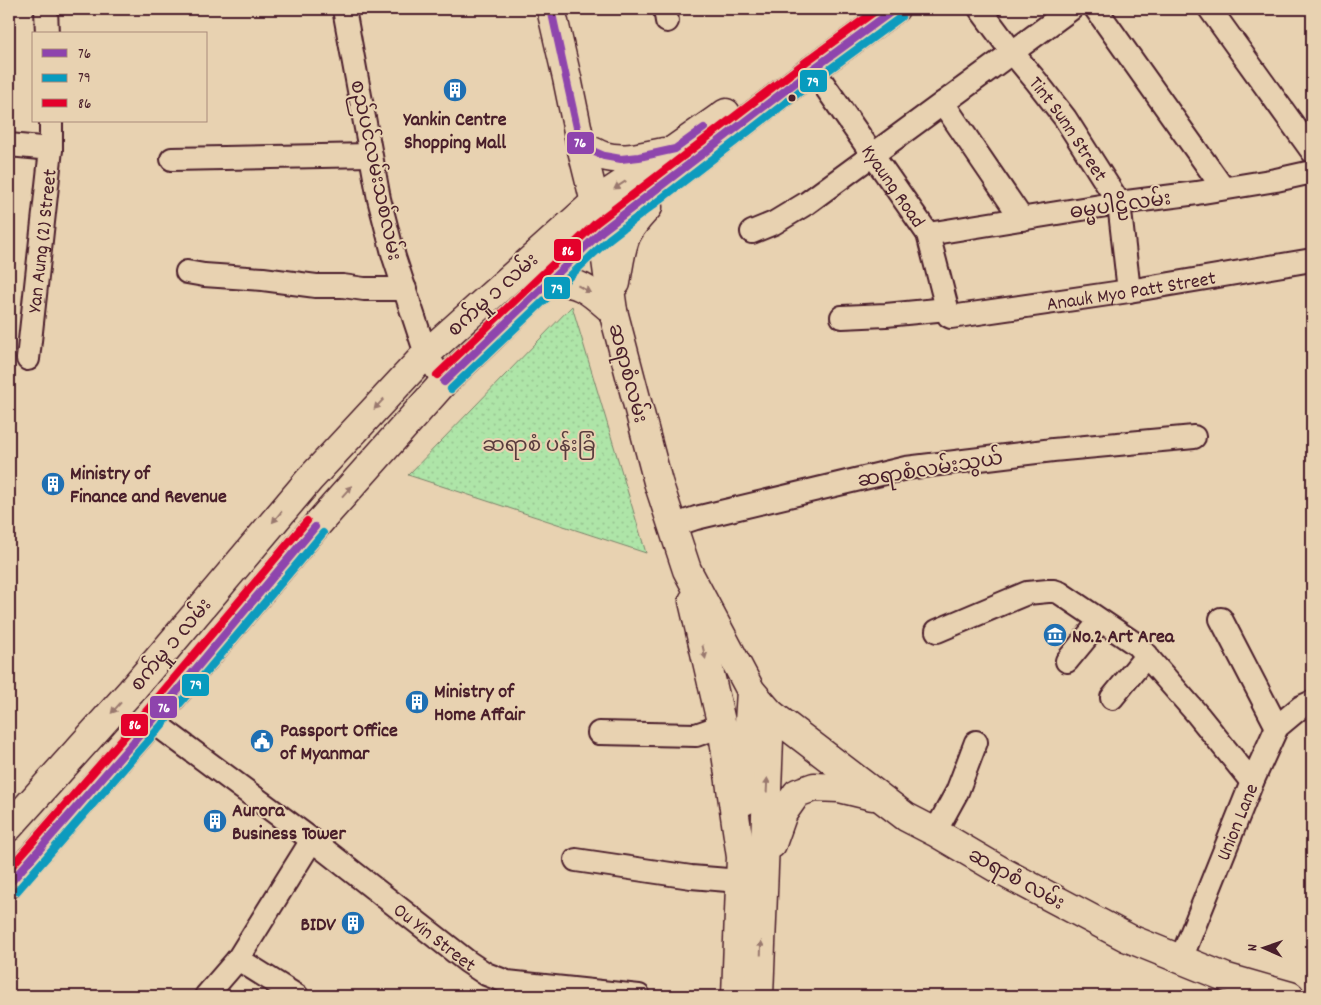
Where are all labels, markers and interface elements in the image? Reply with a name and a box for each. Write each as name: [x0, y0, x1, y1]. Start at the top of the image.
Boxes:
legend: [32, 32, 208, 122]
text: 76: [78, 44, 91, 66]
text: 79: [78, 68, 91, 90]
line badge: 79: [799, 69, 828, 93]
street label: Tint Sunn Street: [1021, 71, 1113, 188]
text: 79: [807, 73, 819, 93]
street label: စည်ပင်လမ်းသစ်လမ်း: [341, 77, 410, 264]
building icon: Yankin Centre Shopping Mall: [442, 77, 468, 103]
unlabelled marker: [787, 93, 797, 103]
text: 86: [78, 94, 91, 116]
place label: Yankin Centre Shopping Mall: [402, 107, 507, 158]
line badge: 76: [566, 131, 595, 155]
text: 76: [574, 134, 586, 154]
street label: Kyaung Road: [853, 140, 930, 234]
street label: Yan Aung (2) Street: [22, 168, 66, 314]
one-way arrow: [614, 180, 627, 190]
street label: ဓမ္မပါဠိလမ်း: [1067, 183, 1173, 228]
line badge: 86: [553, 238, 582, 262]
text: 86: [562, 242, 574, 262]
street label: စက်မှု ၁ လမ်း: [440, 245, 546, 345]
street label: Anauk Myo Patt Street: [1045, 266, 1218, 320]
line badge: 79: [543, 276, 571, 300]
text: 79: [551, 280, 563, 300]
one-way arrow: [577, 285, 592, 293]
street label: ဆရာစံလမ်း: [599, 320, 656, 427]
one-way arrow: [373, 398, 385, 410]
park label: ဆရာစံ ပန်းခြံ: [482, 430, 596, 461]
street label: ဆရာစံလမ်းသွယ်: [855, 443, 1005, 496]
place label: Ministry of Finance and Revenue: [70, 461, 227, 512]
building icon: Ministry of Finance and Revenue: [40, 471, 66, 497]
one-way arrow: [342, 484, 353, 497]
one-way arrow: [272, 510, 283, 523]
street label: စက်မှု ၁ လမ်း: [123, 591, 220, 699]
museum icon: No.2 Art Area: [1042, 622, 1068, 648]
place label: No.2 Art Area: [1072, 624, 1175, 652]
one-way arrow: [700, 644, 708, 659]
line badge: 79: [181, 673, 210, 697]
text: 79: [190, 676, 202, 696]
place label: Ministry of Home Affair: [434, 679, 526, 730]
building icon: Ministry of Home Affair: [404, 689, 430, 715]
line badge: 76: [149, 695, 178, 719]
text: 76: [158, 699, 170, 719]
one-way arrow: [111, 702, 122, 714]
line badge: 86: [120, 713, 149, 737]
text: 86: [129, 716, 141, 736]
place label: Passport Office of Myanmar: [280, 718, 398, 769]
public building icon: Passport Office of Myanmar: [249, 728, 275, 754]
one-way arrow: [764, 777, 772, 793]
street label: Union Lane: [1211, 780, 1267, 866]
place label: Aurora Business Tower: [232, 798, 346, 849]
building icon: Aurora Business Tower: [202, 808, 228, 834]
street label: ဆရာစံ လမ်း: [962, 840, 1070, 919]
street label: Ou Yin Street: [386, 898, 480, 980]
building icon: BIDV: [340, 910, 366, 936]
place label: BIDV: [300, 912, 336, 940]
north arrow: [1238, 922, 1288, 972]
one-way arrow: [757, 939, 765, 955]
text: N: [1243, 944, 1263, 951]

